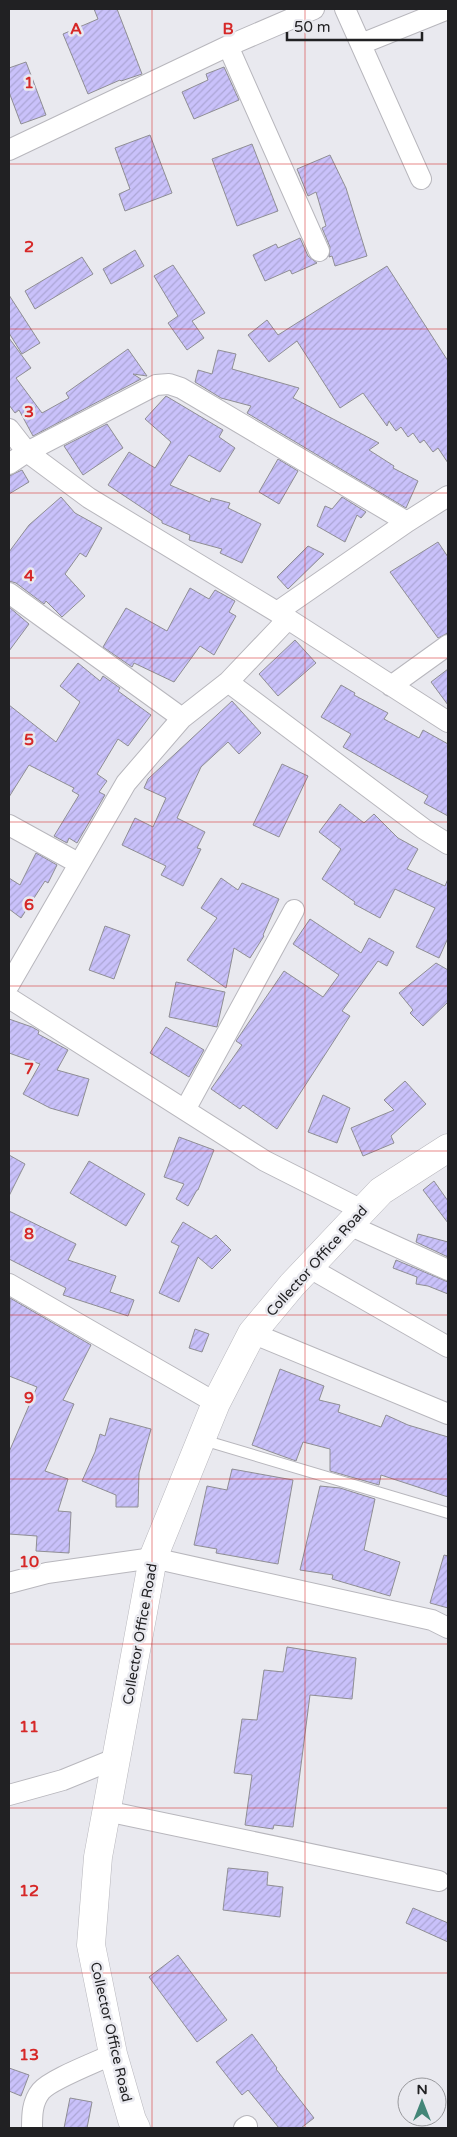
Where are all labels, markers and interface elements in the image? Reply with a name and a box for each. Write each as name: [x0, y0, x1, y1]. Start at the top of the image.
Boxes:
scale bar: [287, 10, 422, 42]
text: 50 m: [294, 18, 331, 36]
text: A: [70, 19, 82, 39]
text: B: [222, 19, 234, 39]
text: 1: [24, 73, 34, 93]
text: 2: [24, 237, 34, 257]
text: 3: [24, 402, 34, 422]
text: 4: [24, 566, 34, 586]
text: 5: [24, 730, 34, 750]
text: 6: [24, 895, 34, 915]
text: 7: [24, 1059, 34, 1079]
street label: Collector Office Road: [263, 1202, 371, 1320]
text: 8: [24, 1224, 34, 1244]
text: 9: [24, 1388, 34, 1408]
text: 10: [19, 1552, 39, 1572]
street label: Collector Office Road: [119, 1562, 161, 1706]
text: 11: [19, 1717, 39, 1737]
text: 12: [19, 1881, 39, 1901]
street label: Collector Office Road: [87, 1960, 135, 2104]
text: 13: [19, 2045, 39, 2065]
north arrow: [397, 2077, 447, 2127]
text: N: [416, 2081, 428, 2098]

